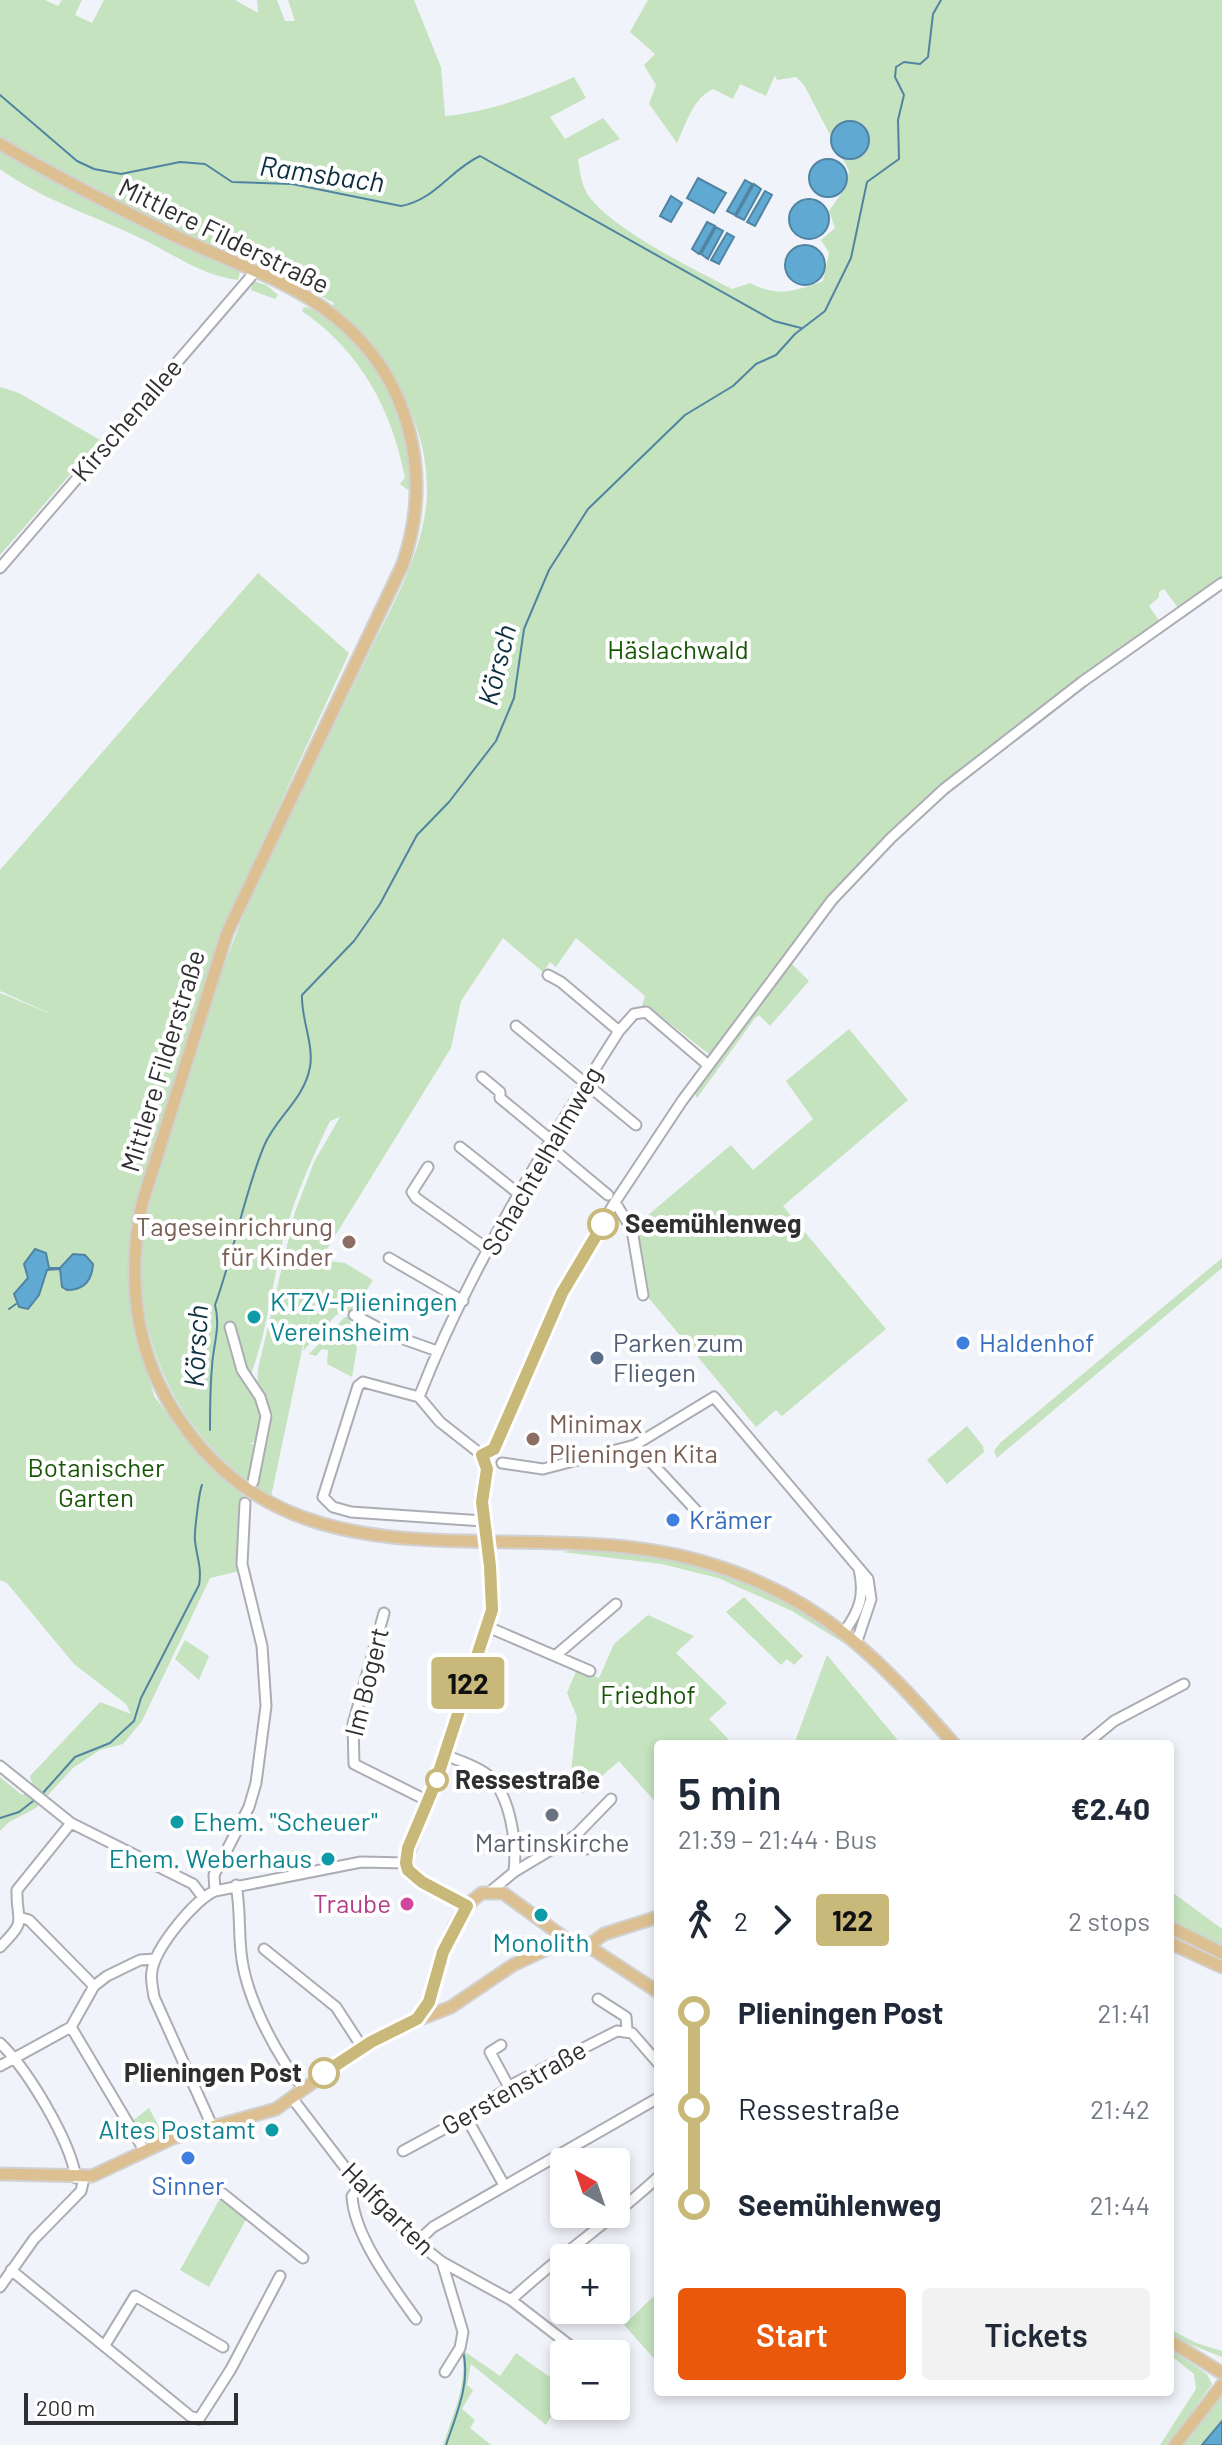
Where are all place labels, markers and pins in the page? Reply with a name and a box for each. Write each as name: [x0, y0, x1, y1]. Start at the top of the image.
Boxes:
place label: Seemühlenweg: [625, 1207, 801, 1238]
marker: Seemühlenweg: [588, 1209, 618, 1239]
place label: Tageseinrichrung für Kinder: [136, 1210, 334, 1271]
marker: Tageseinrichrung für Kinder: [340, 1233, 358, 1251]
place label: KTZV-Plieningen Vereinsheim: [270, 1285, 458, 1346]
marker: KTZV-Plieningen Vereinsheim: [245, 1308, 263, 1326]
place label: Parken zum Fliegen: [613, 1326, 744, 1387]
place label: Haldenhof: [979, 1326, 1094, 1357]
marker: Haldenhof: [954, 1334, 972, 1352]
marker: Parken zum Fliegen: [588, 1349, 606, 1367]
place label: Minimax Plieningen Kita: [549, 1407, 718, 1468]
marker: Minimax Plieningen Kita: [524, 1430, 542, 1448]
place label: Krämer: [689, 1503, 773, 1534]
marker: Krämer: [664, 1511, 682, 1529]
place label: Ressestraße: [455, 1763, 600, 1794]
marker: Ressestraße: [426, 1769, 448, 1791]
place label: Ehem. "Scheuer": [193, 1805, 378, 1836]
marker: Martinskirche: [543, 1806, 561, 1824]
marker: Ehem. "Scheuer": [168, 1813, 186, 1831]
place label: Martinskirche: [475, 1826, 629, 1857]
place label: Ehem. Weberhaus: [109, 1842, 312, 1873]
marker: Ehem. Weberhaus: [319, 1850, 337, 1868]
place label: Traube: [313, 1887, 391, 1918]
marker: Traube: [398, 1895, 416, 1913]
marker: Monolith: [532, 1906, 550, 1924]
place label: Monolith: [493, 1926, 589, 1957]
place label: Plieningen Post: [124, 2056, 302, 2087]
marker: Plieningen Post: [309, 2058, 339, 2088]
place label: Altes Postamt: [99, 2113, 256, 2144]
marker: Altes Postamt: [263, 2121, 281, 2139]
marker: Sinner: [179, 2149, 197, 2167]
place label: Sinner: [152, 2169, 225, 2200]

